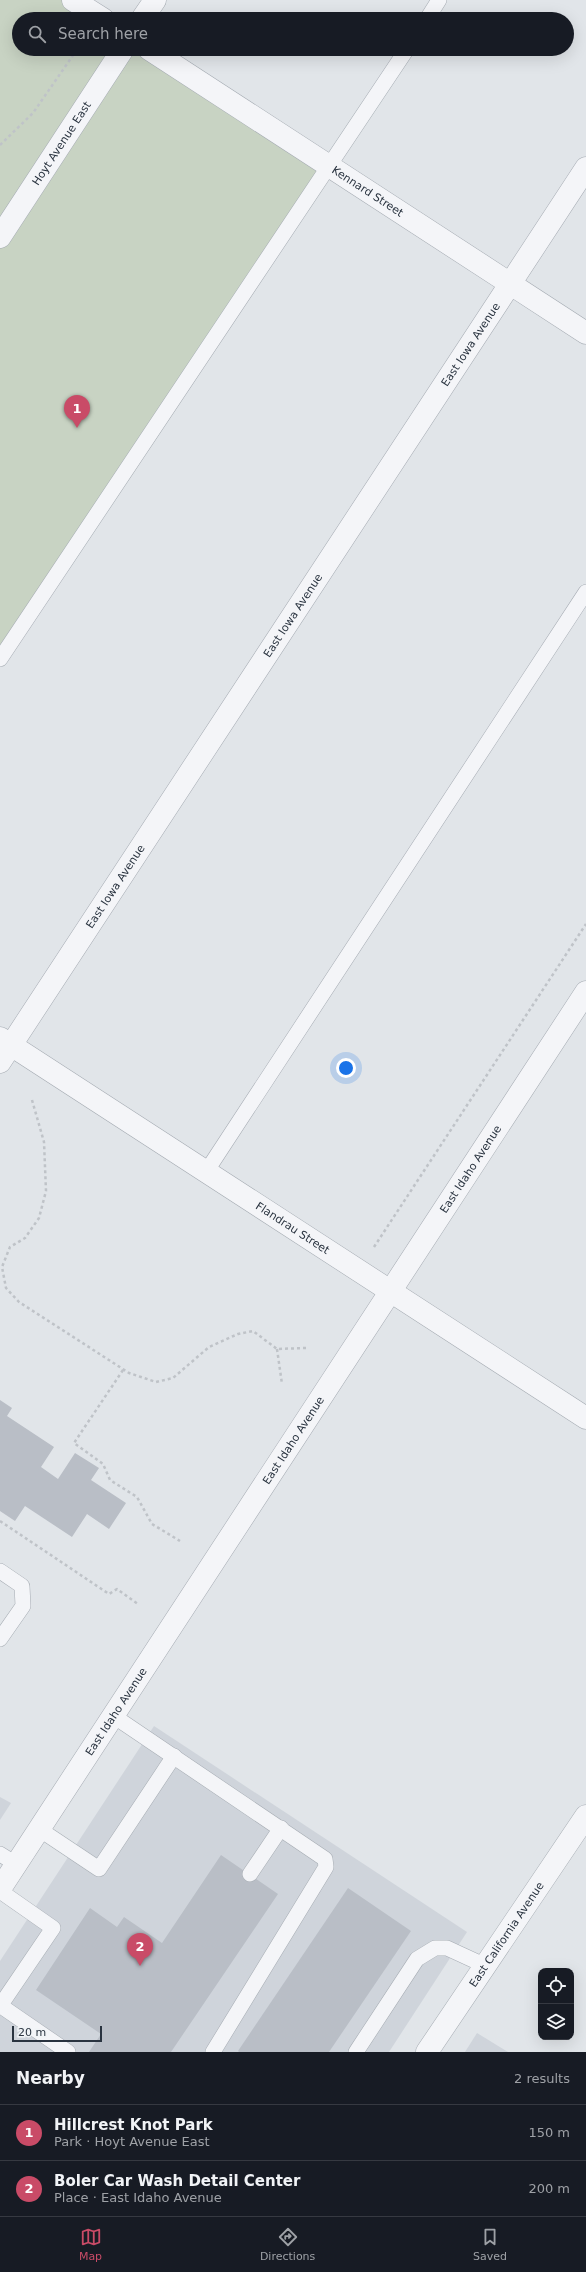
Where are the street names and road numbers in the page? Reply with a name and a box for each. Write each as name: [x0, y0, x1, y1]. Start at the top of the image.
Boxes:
street label: Hoyt Avenue East: [29, 98, 94, 188]
street label: Kennard Street: [330, 163, 407, 220]
street label: East Iowa Avenue: [438, 300, 503, 389]
street label: East Iowa Avenue: [261, 571, 325, 660]
street label: East Iowa Avenue: [83, 842, 147, 931]
street label: East Idaho Avenue: [437, 1122, 504, 1215]
street label: Flandrau Street: [253, 1199, 333, 1257]
street label: East Idaho Avenue: [260, 1394, 327, 1487]
street label: East Idaho Avenue: [83, 1665, 150, 1758]
street label: East California Avenue: [466, 1879, 547, 1989]

